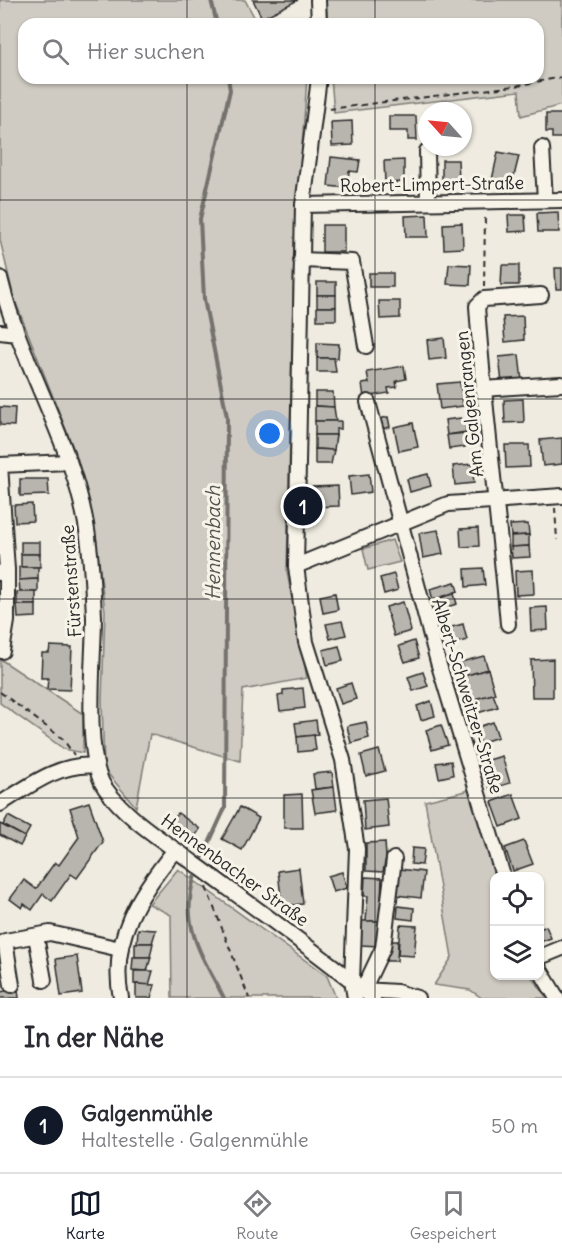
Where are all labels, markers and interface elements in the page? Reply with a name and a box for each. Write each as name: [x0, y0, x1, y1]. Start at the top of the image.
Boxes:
search box: [18, 18, 544, 84]
icon: search: [39, 35, 72, 68]
text: Hier suchen: [87, 37, 205, 65]
north arrow: [418, 102, 472, 156]
street label: Robert-Limpert-Straße: [340, 171, 524, 197]
street label: Am Galgenrangen: [450, 330, 488, 478]
your location: [255, 419, 284, 448]
pin: 1: [284, 484, 322, 528]
water label: Hennenbach: [200, 485, 225, 600]
street label: Fürstenstraße: [56, 524, 86, 638]
street label: Albert-Schweitzer-Straße: [427, 596, 509, 796]
street label: Hennenbacher Straße: [157, 809, 313, 931]
map controls: [490, 872, 544, 980]
button: locate: [490, 872, 544, 926]
button: layers: [490, 926, 544, 980]
text: In der Nähe: [24, 1021, 164, 1054]
text: Galgenmühle: [81, 1099, 213, 1127]
text: 1: [40, 1113, 47, 1138]
text: 50 m: [491, 1113, 538, 1138]
text: Haltestelle · Galgenmühle: [81, 1127, 308, 1152]
tab: Karte: [66, 1187, 105, 1243]
tab: Route: [236, 1187, 278, 1243]
tab: Gespeichert: [410, 1187, 496, 1243]

